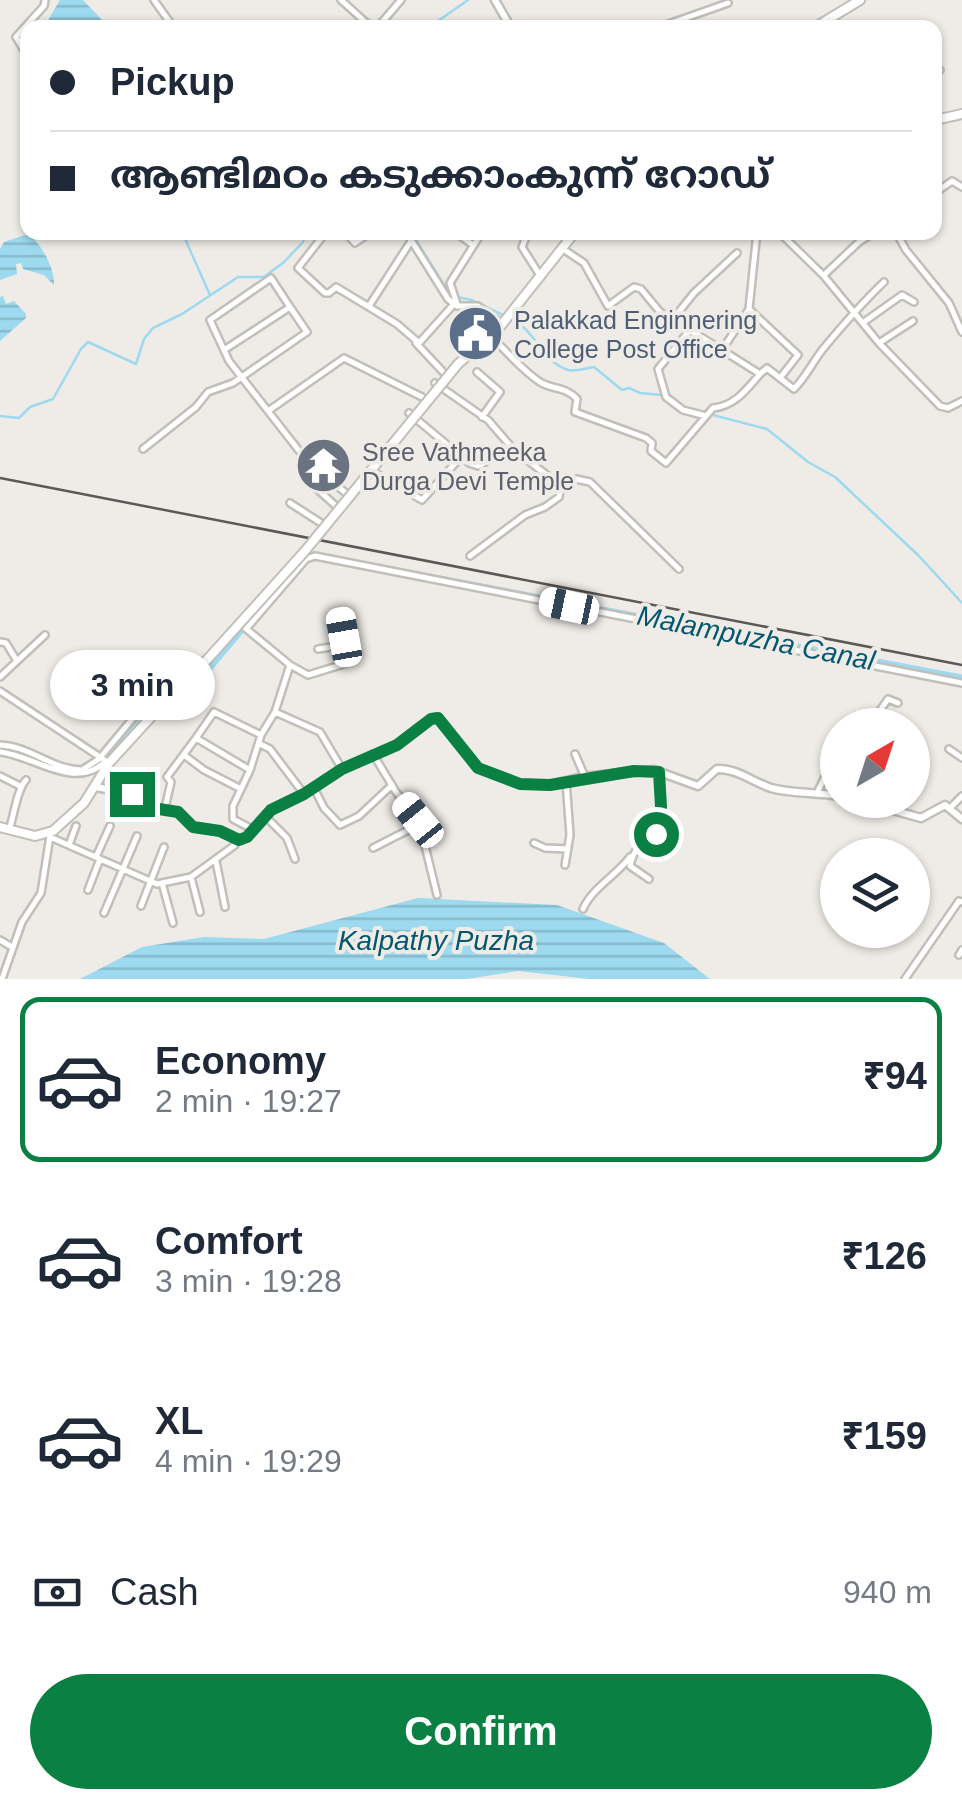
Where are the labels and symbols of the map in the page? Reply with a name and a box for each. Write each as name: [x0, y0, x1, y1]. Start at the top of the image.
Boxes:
public building icon: Palakkad Enginnering College Post Office: [445, 304, 505, 364]
place label: Palakkad Enginnering College Post Office: [514, 306, 757, 363]
temple icon: Sree Vathmeeka Durga Devi Temple: [293, 436, 353, 496]
place label: Sree Vathmeeka Durga Devi Temple: [362, 438, 574, 495]
car: [537, 585, 601, 627]
water label: Malampuzha Canal: [635, 600, 878, 676]
car: [324, 605, 364, 669]
callout: 3 min: [49, 649, 214, 719]
north arrow: [820, 708, 930, 818]
route end: [110, 772, 155, 817]
car: [387, 787, 449, 853]
route start: [634, 812, 679, 857]
water label: Kalpathy Puzha: [338, 925, 534, 956]

